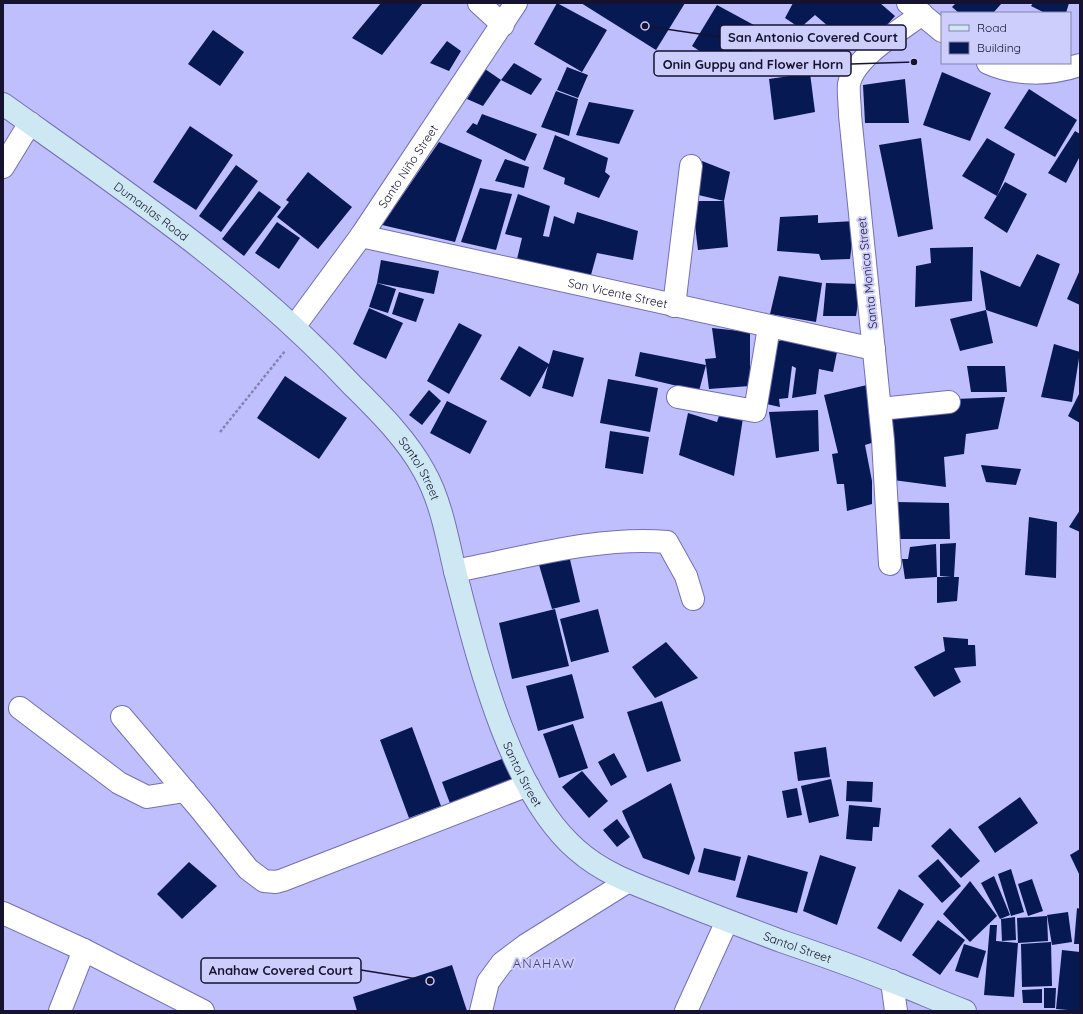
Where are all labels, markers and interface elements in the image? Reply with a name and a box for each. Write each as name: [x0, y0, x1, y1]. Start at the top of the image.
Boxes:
legend: [941, 12, 1071, 64]
text: Road: [977, 20, 1007, 35]
callout: San Antonio Covered Court: [720, 25, 906, 50]
text: San Antonio Covered Court: [728, 29, 898, 45]
text: Building: [977, 40, 1021, 55]
callout: Onin Guppy and Flower Horn: [654, 51, 851, 76]
text: Onin Guppy and Flower Horn: [663, 56, 843, 72]
street label: Santo Niño Street: [374, 121, 441, 211]
street label: Dumanlas Road: [111, 178, 192, 244]
street label: Santa Monica Street: [854, 217, 880, 329]
street label: San Vicente Street: [567, 274, 669, 311]
street label: Santol Street: [396, 433, 444, 502]
street label: Santol Street: [500, 739, 546, 809]
street label: Santol Street: [762, 928, 834, 965]
district label: ANAHAW: [513, 955, 575, 971]
callout: Anahaw Covered Court: [201, 958, 361, 983]
text: Anahaw Covered Court: [209, 962, 353, 978]

